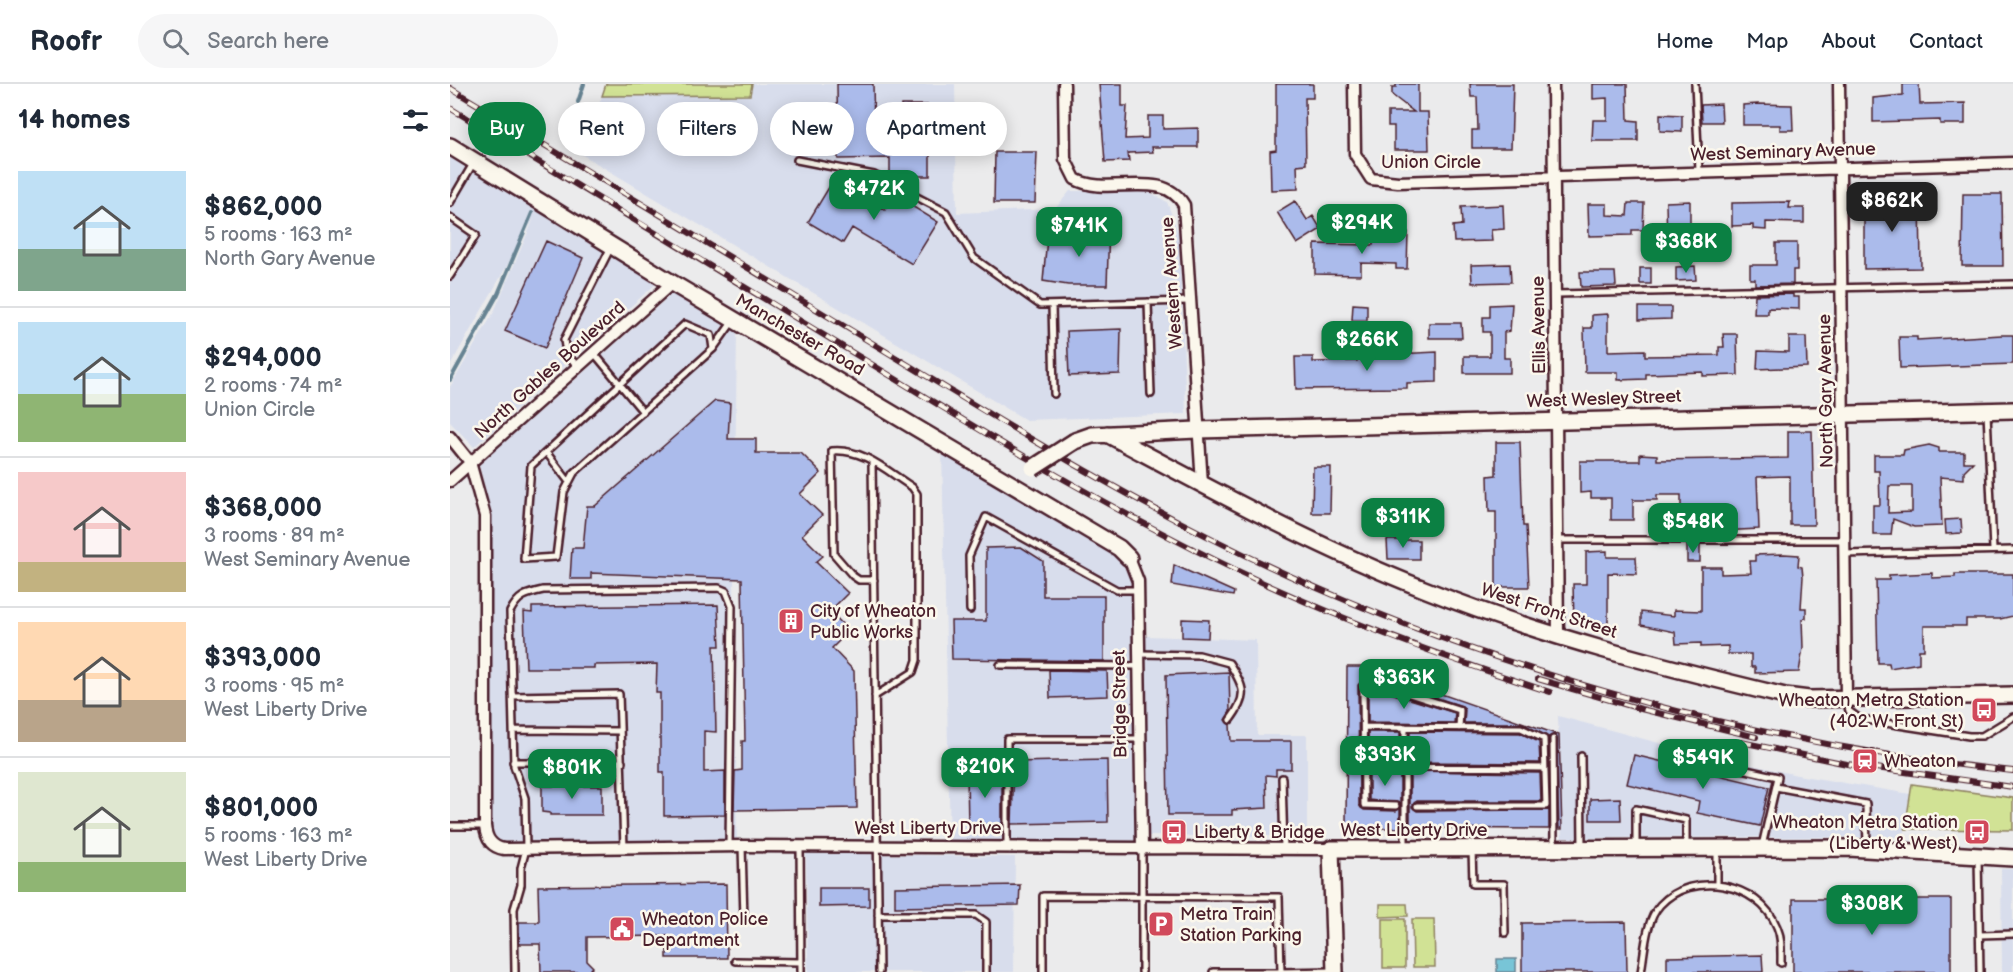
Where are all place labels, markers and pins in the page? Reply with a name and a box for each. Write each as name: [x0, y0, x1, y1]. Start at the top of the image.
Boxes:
pin: $472K: [832, 170, 916, 221]
pin: $862K: [1850, 182, 1934, 233]
pin: $294K: [1320, 204, 1404, 255]
pin: $741K: [1037, 207, 1121, 258]
pin: $368K: [1644, 223, 1728, 274]
pin: $266K: [1325, 321, 1409, 372]
pin: $311K: [1361, 498, 1445, 549]
pin: $548K: [1651, 503, 1735, 554]
place label: City of Wheaton Public Works: [810, 601, 936, 643]
building icon: City of Wheaton Public Works: [776, 606, 806, 636]
pin: $363K: [1362, 659, 1446, 710]
place label: Wheaton Metra Station (402 W Front St): [1778, 690, 1964, 732]
bus stop icon: Wheaton Metra Station (402 W Front St): [1969, 695, 1999, 725]
pin: $393K: [1343, 736, 1427, 787]
pin: $549K: [1661, 739, 1745, 790]
station icon: Wheaton: [1850, 746, 1880, 776]
pin: $210K: [943, 748, 1027, 799]
pin: $801K: [530, 749, 614, 800]
place label: Wheaton: [1884, 751, 1956, 772]
place label: Wheaton Metra Station (Liberty & West): [1772, 812, 1958, 854]
bus stop icon: Liberty & Bridge: [1159, 817, 1189, 847]
bus stop icon: Wheaton Metra Station (Liberty & West): [1962, 817, 1992, 847]
place label: Liberty & Bridge: [1194, 822, 1325, 843]
pin: $308K: [1830, 885, 1914, 936]
place label: Metra Train Station Parking: [1180, 904, 1302, 946]
place label: Wheaton Police Department: [642, 909, 768, 951]
parking icon: Metra Train Station Parking: [1146, 909, 1176, 939]
public building icon: Wheaton Police Department: [607, 914, 637, 944]

